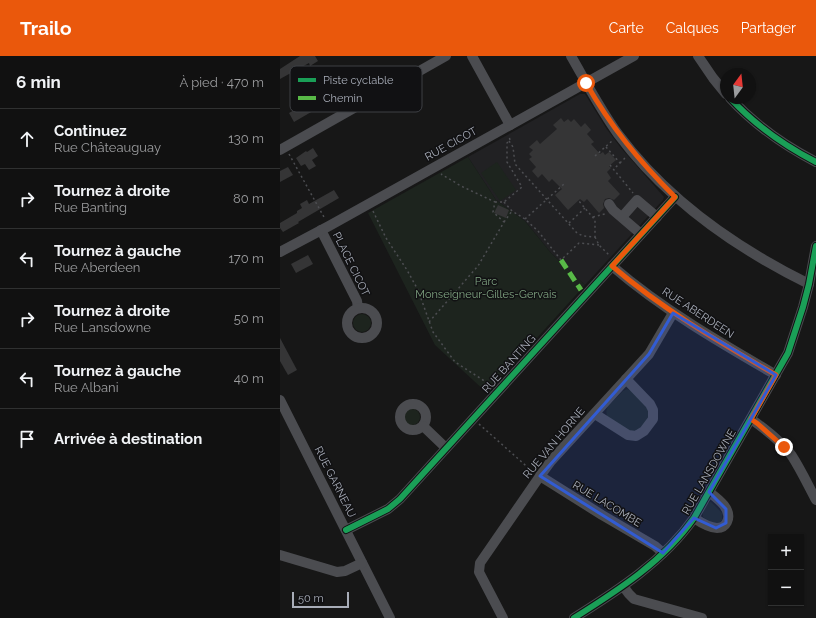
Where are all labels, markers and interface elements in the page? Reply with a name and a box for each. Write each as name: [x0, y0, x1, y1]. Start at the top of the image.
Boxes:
text: Trailo: [20, 17, 71, 39]
text: Carte: [609, 20, 644, 36]
text: Calques: [666, 20, 719, 36]
text: Partager: [741, 20, 796, 36]
legend: [290, 66, 422, 112]
north arrow: [720, 68, 756, 104]
text: 6 min: [16, 72, 61, 92]
text: Piste cyclable: [323, 74, 394, 87]
route start: [577, 74, 595, 92]
text: À pied · 470 m: [179, 75, 264, 90]
text: Chemin: [323, 92, 362, 105]
text: Continuez: [54, 122, 127, 140]
street label: RUE CICOT: [423, 124, 480, 164]
icon: ahead: [16, 128, 38, 150]
text: 130 m: [228, 131, 264, 146]
text: Rue Châteauguay: [54, 140, 161, 155]
text: Tournez à droite: [54, 182, 170, 200]
icon: right: [16, 188, 38, 210]
text: 80 m: [233, 191, 264, 206]
text: Rue Banting: [54, 200, 127, 215]
street label: PLACE CICOT: [330, 230, 372, 299]
text: Tournez à gauche: [54, 242, 181, 260]
icon: left: [16, 248, 38, 270]
text: 170 m: [228, 251, 264, 266]
text: Rue Aberdeen: [54, 260, 140, 275]
park label: Parc Monseigneur-Gilles-Gervais: [415, 275, 557, 301]
street label: RUE ABERDEEN: [660, 285, 736, 341]
text: Tournez à droite: [54, 302, 170, 320]
icon: right: [16, 308, 38, 330]
text: 50 m: [234, 311, 264, 326]
text: Rue Lansdowne: [54, 320, 151, 335]
street label: RUE BANTING: [479, 332, 539, 396]
text: Tournez à gauche: [54, 362, 181, 380]
icon: left: [16, 368, 38, 390]
text: 40 m: [234, 371, 264, 386]
text: Rue Albani: [54, 380, 119, 395]
street label: RUE VAN HORNE: [520, 405, 588, 481]
street label: RUE LANSDOWNE: [679, 427, 739, 517]
icon: arrive: [16, 428, 38, 450]
text: Arrivée à destination: [54, 430, 202, 448]
route end: [775, 438, 793, 456]
street label: RUE GARNEAU: [311, 444, 359, 520]
street label: RUE LACOMBE: [570, 478, 644, 530]
map controls: [768, 534, 804, 606]
button: +: [768, 534, 804, 570]
button: −: [768, 570, 804, 606]
scale bar: [292, 590, 349, 609]
text: 50 m: [298, 592, 324, 605]

